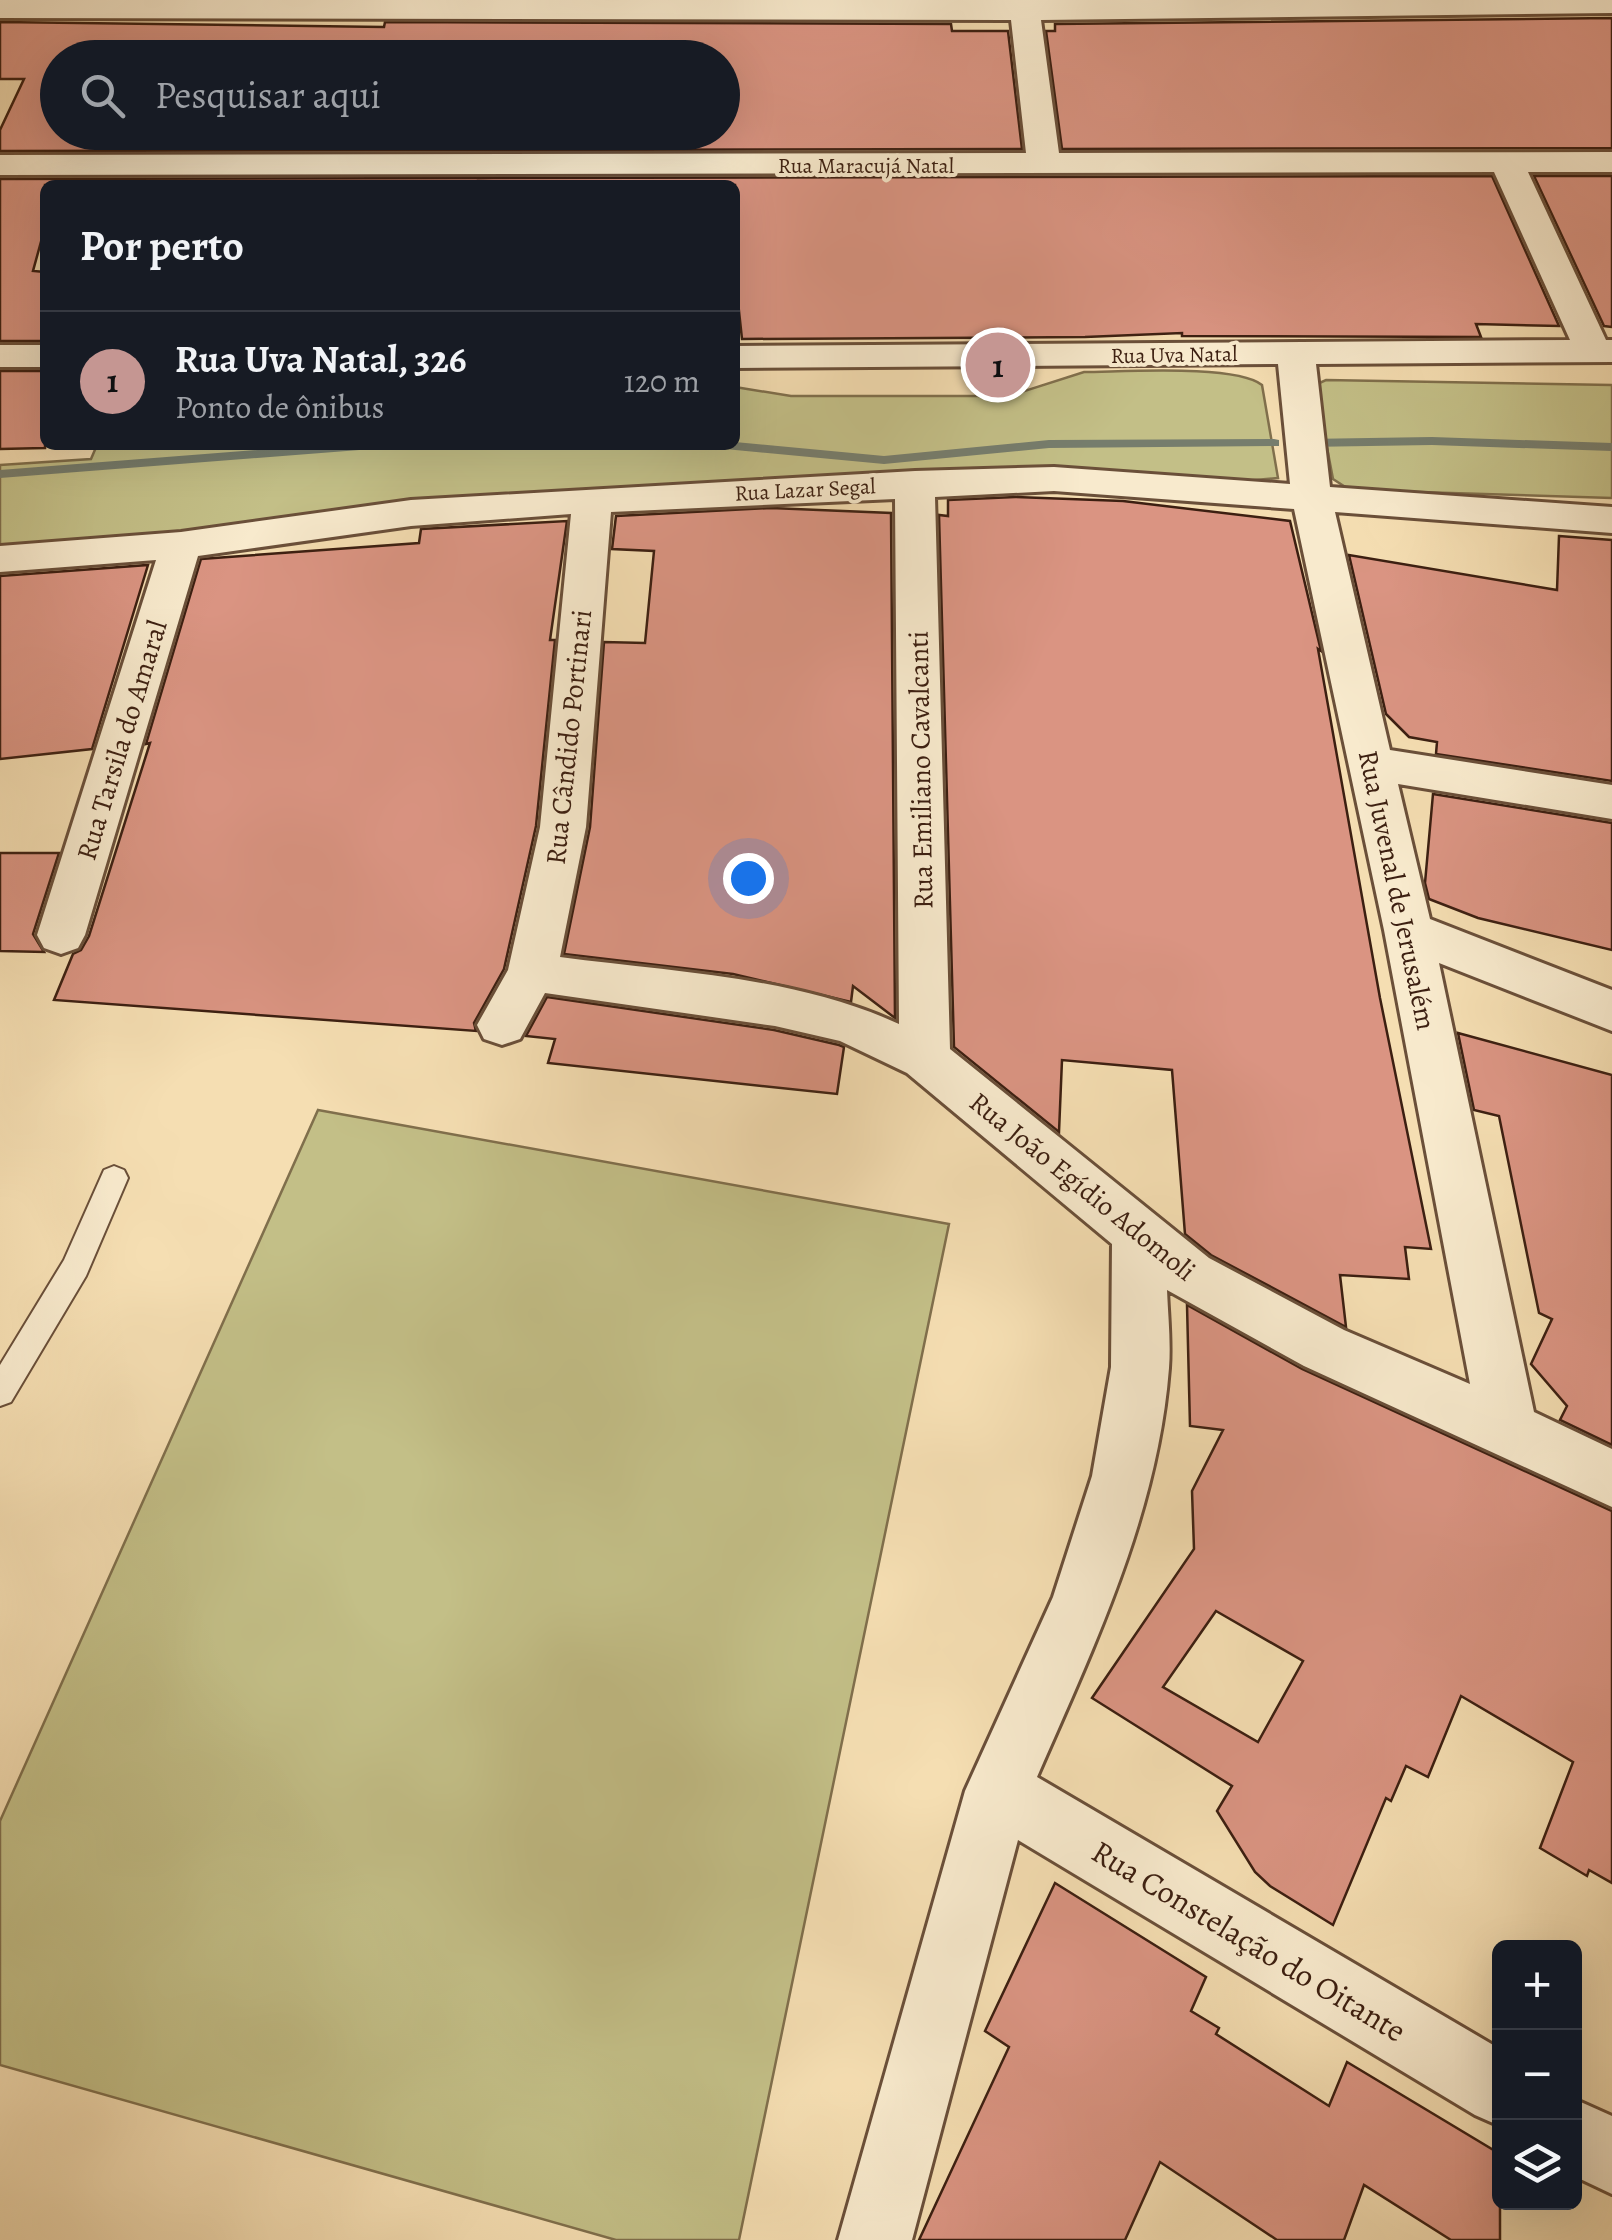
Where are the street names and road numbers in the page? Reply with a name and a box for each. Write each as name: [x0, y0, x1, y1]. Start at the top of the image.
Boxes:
street label: Rua Maracujá Natal: [778, 151, 954, 181]
street label: Rua Uva Natal: [1110, 339, 1238, 371]
street label: Rua Lazar Segal: [734, 471, 876, 509]
street label: Rua Cândido Portinari: [537, 608, 601, 867]
street label: Rua Tarsila do Amaral: [67, 615, 177, 865]
street label: Rua Emiliano Cavalcanti: [900, 630, 942, 910]
street label: Rua Juvenal de Jerusalém: [1349, 747, 1445, 1034]
street label: Rua João Egídio Adomoli: [961, 1084, 1204, 1290]
street label: Rua Constelação do Oitante: [1084, 1830, 1414, 2052]

